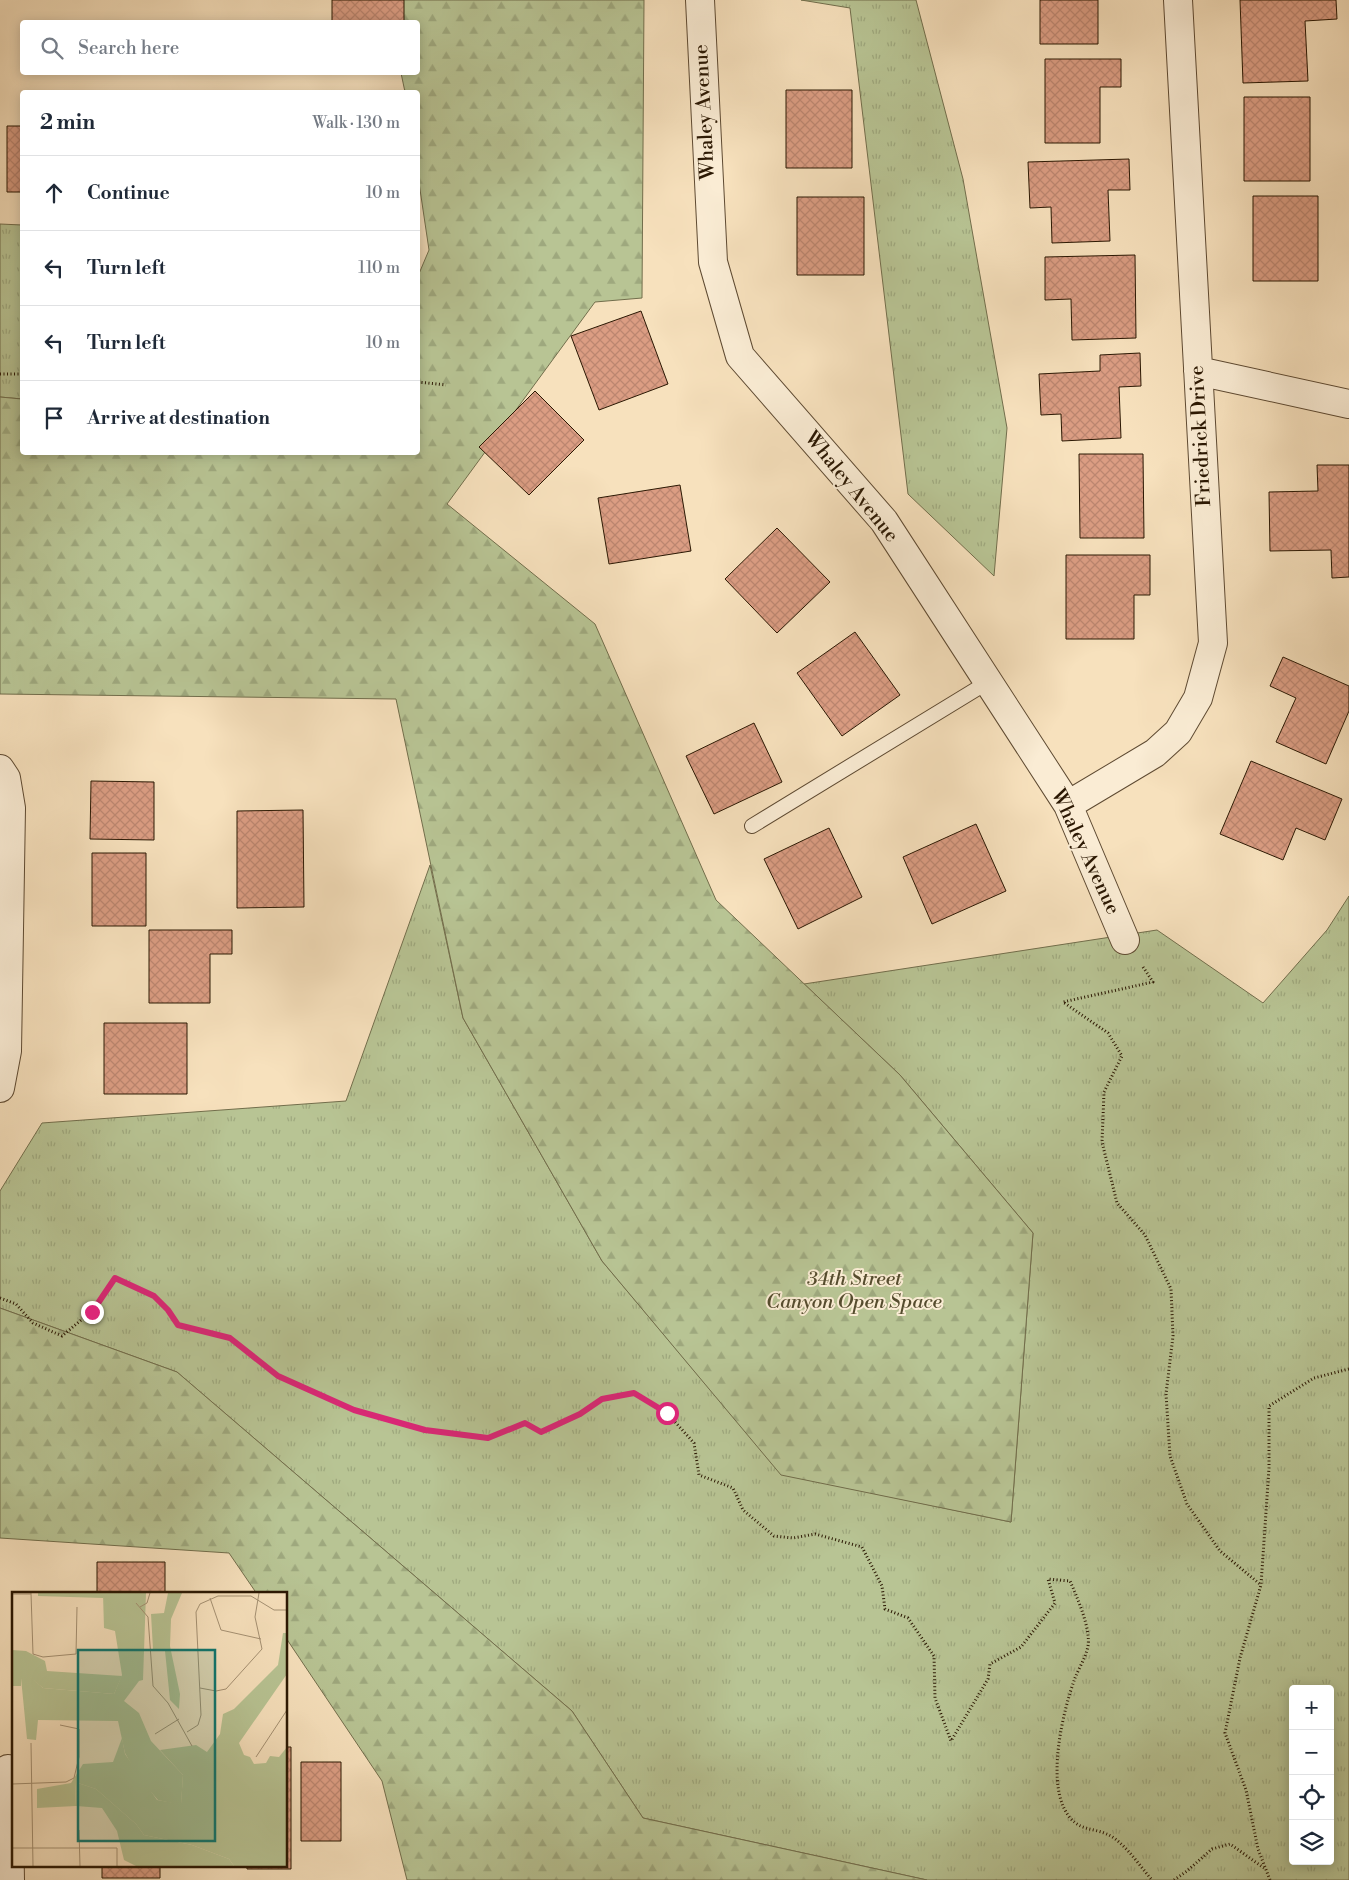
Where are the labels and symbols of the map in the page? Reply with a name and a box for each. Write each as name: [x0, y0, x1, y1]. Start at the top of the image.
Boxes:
street label: Whaley Avenue: [689, 43, 721, 182]
street label: Friedrick Drive: [1185, 365, 1217, 507]
street label: Whaley Avenue: [798, 426, 903, 548]
street label: Whaley Avenue: [1045, 784, 1125, 919]
park label: 34th Street Canyon Open Space: [766, 1267, 943, 1315]
route end: [81, 1301, 104, 1324]
route start: [656, 1402, 679, 1425]
inset map: [12, 1592, 288, 1868]

